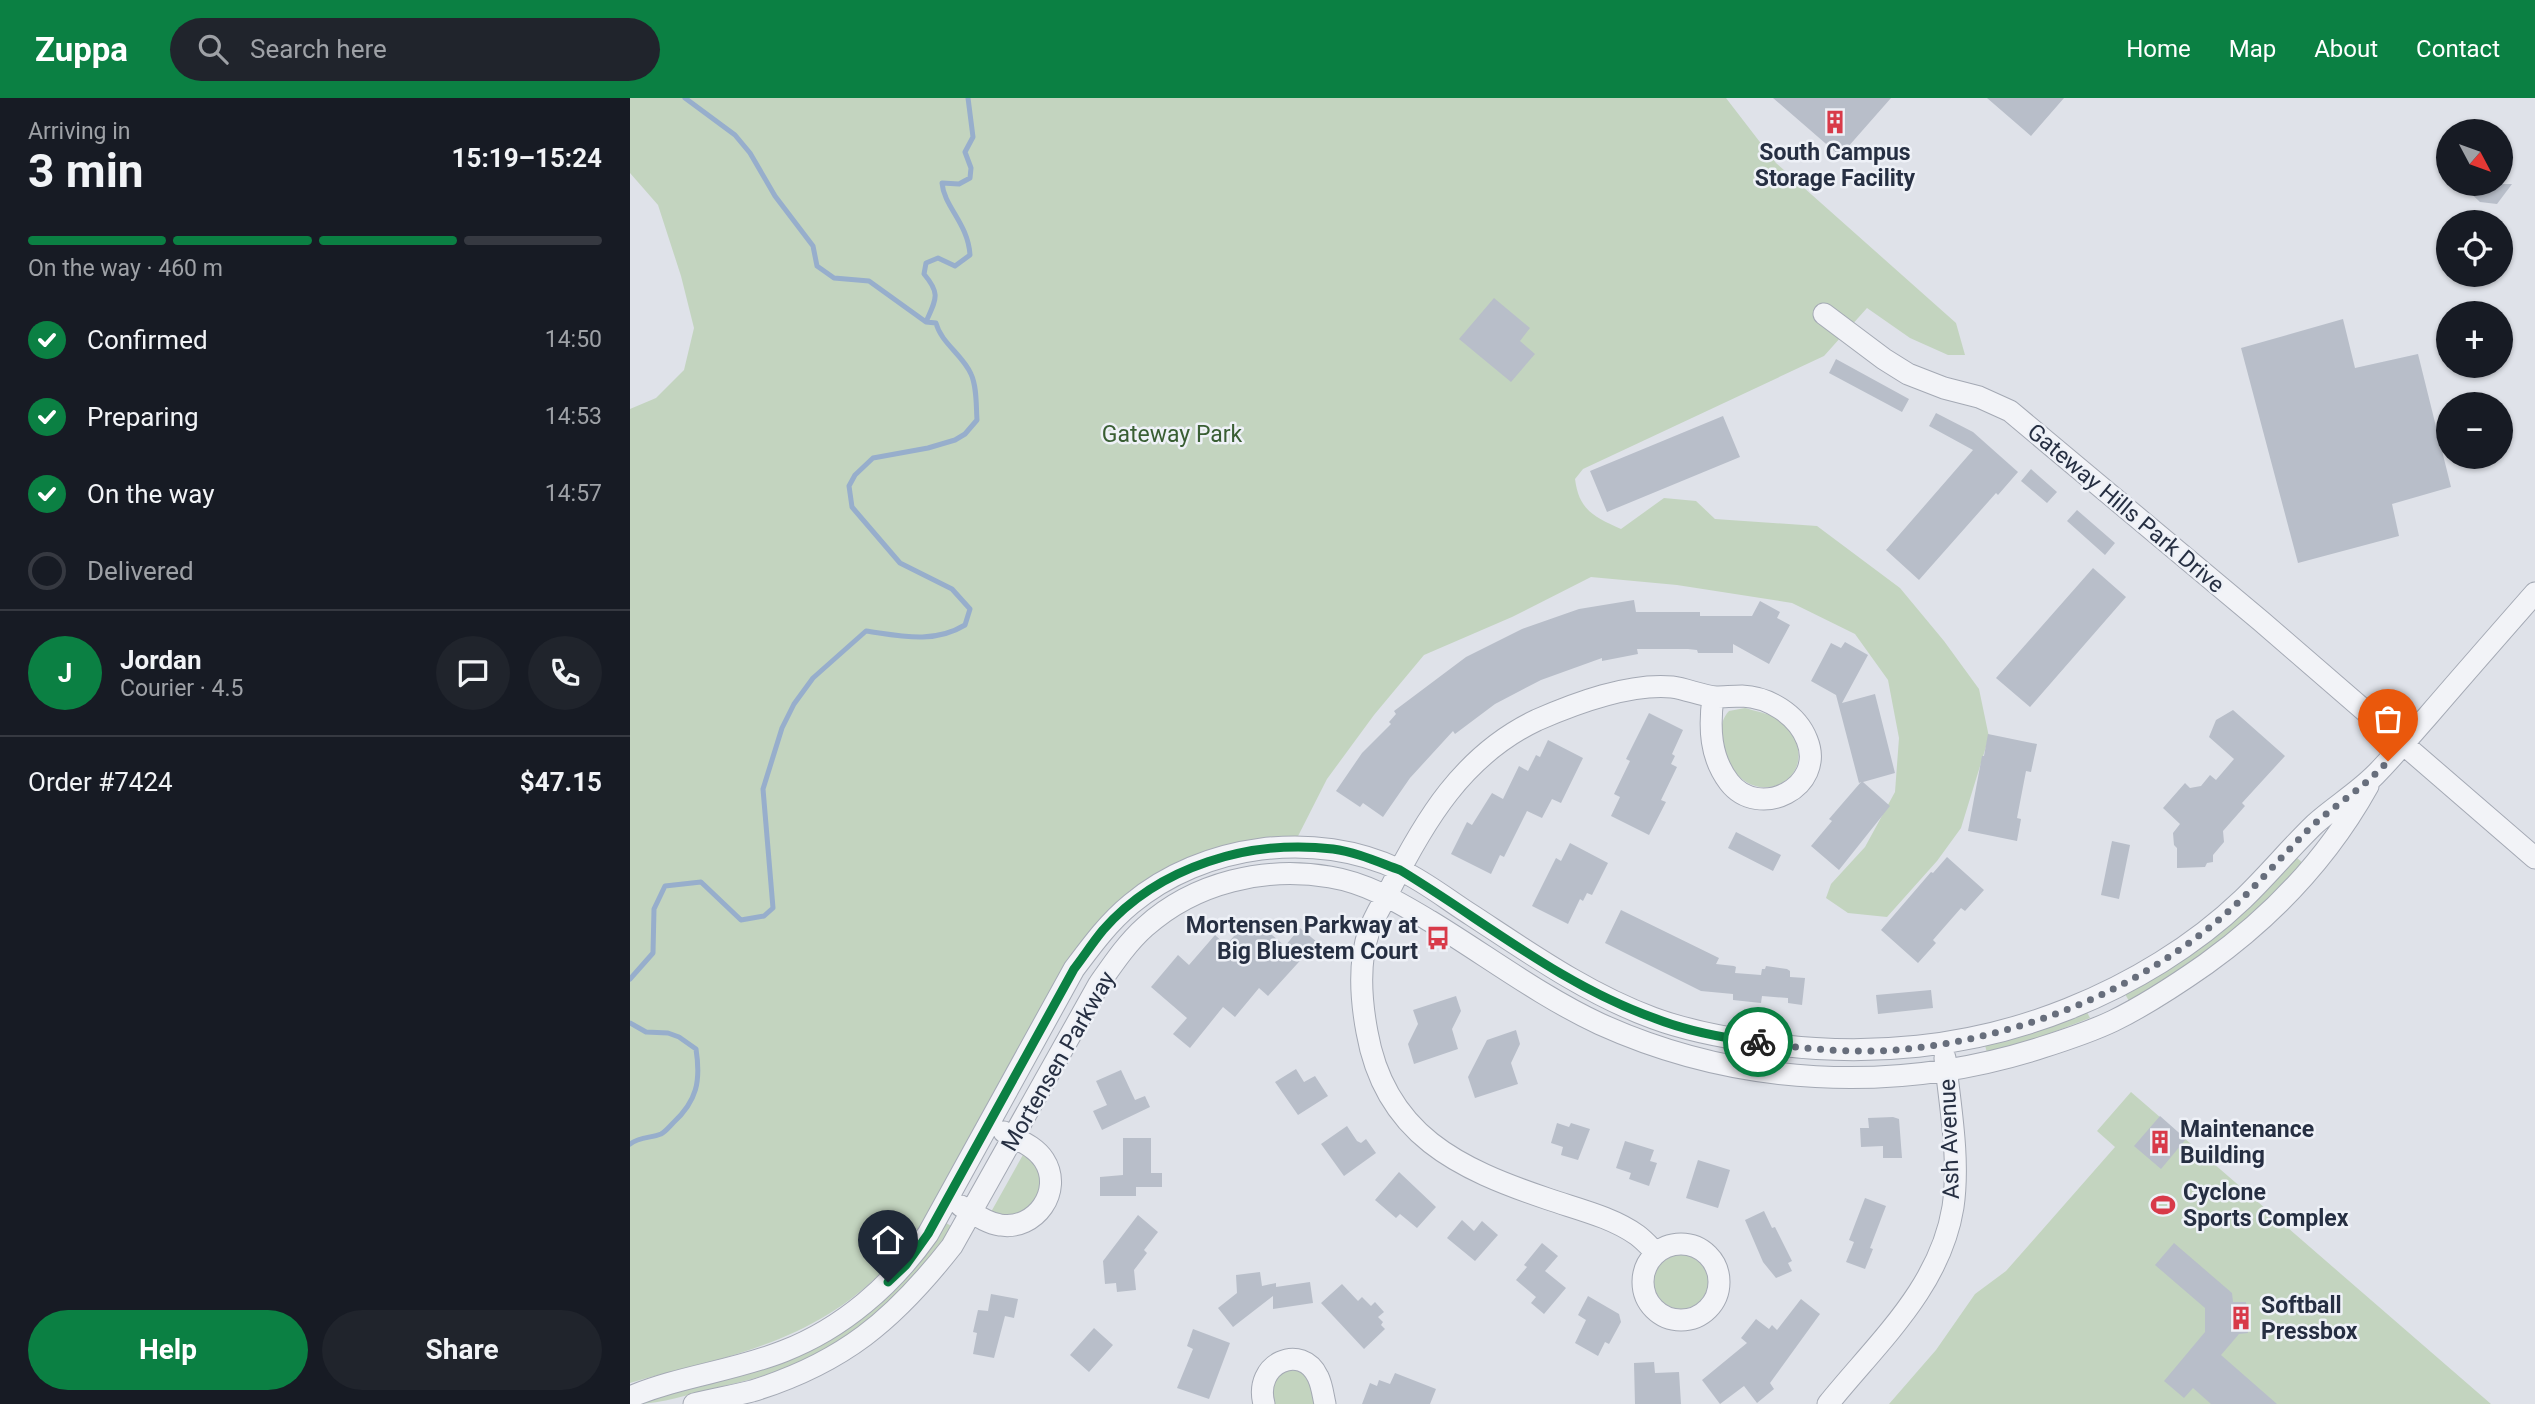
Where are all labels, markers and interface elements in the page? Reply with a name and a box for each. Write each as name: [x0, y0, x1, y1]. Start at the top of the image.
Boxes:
search box: [170, 18, 660, 81]
text: Zuppa: [35, 30, 128, 69]
icon: search: [194, 30, 232, 68]
text: Search here: [250, 34, 387, 64]
text: Home: [2126, 35, 2191, 63]
text: Map: [2229, 35, 2276, 63]
text: About: [2314, 35, 2378, 63]
text: Contact: [2416, 35, 2500, 63]
building icon: South Campus Storage Facility: [1821, 108, 1849, 136]
text: Arriving in: [28, 118, 131, 145]
north arrow: [2436, 119, 2513, 196]
map controls: [2436, 119, 2513, 469]
place label: South Campus Storage Facility: [1755, 139, 1916, 192]
text: 15:19–15:24: [452, 143, 602, 173]
text: 3 min: [28, 144, 144, 198]
button: locate: [2436, 210, 2513, 287]
text: On the way · 460 m: [28, 255, 223, 282]
button: +: [2436, 301, 2513, 378]
icon: check: [28, 321, 66, 359]
text: Confirmed: [87, 325, 208, 355]
text: 14:50: [545, 326, 602, 353]
button: −: [2436, 392, 2513, 469]
icon: check: [28, 398, 66, 436]
text: Preparing: [87, 402, 199, 432]
text: 14:53: [545, 403, 602, 430]
street label: Gateway Hills Park Drive: [2022, 418, 2230, 599]
park label: Gateway Park: [1102, 421, 1243, 448]
icon: check: [28, 475, 66, 513]
text: On the way: [87, 479, 215, 509]
text: 14:57: [545, 480, 602, 507]
text: Delivered: [87, 556, 194, 586]
button: chat: [436, 636, 510, 710]
button: phone: [528, 636, 602, 710]
text: Jordan: [120, 645, 202, 675]
text: J: [58, 658, 72, 688]
text: Courier · 4.5: [120, 675, 243, 702]
pin: [2358, 689, 2418, 761]
icon: bag: [2369, 700, 2407, 738]
text: Order #7424: [28, 767, 173, 797]
text: $47.15: [520, 767, 602, 797]
place label: Mortensen Parkway at Big Bluestem Court: [1186, 912, 1418, 965]
bus stop icon: Mortensen Parkway at Big Bluestem Court: [1424, 924, 1452, 952]
street label: Mortensen Parkway: [996, 966, 1121, 1156]
courier: [1723, 1007, 1793, 1077]
icon: bike: [1739, 1023, 1777, 1061]
street label: Ash Avenue: [1934, 1078, 1965, 1200]
place label: Maintenance Building: [2180, 1116, 2314, 1169]
building icon: Maintenance Building: [2146, 1128, 2174, 1156]
place label: Cyclone Sports Complex: [2183, 1179, 2349, 1232]
sports icon: Cyclone Sports Complex: [2149, 1191, 2177, 1219]
pin: [858, 1210, 918, 1282]
icon: home: [869, 1221, 907, 1259]
place label: Softball Pressbox: [2261, 1292, 2358, 1345]
building icon: Softball Pressbox: [2227, 1304, 2255, 1332]
button: Help: [28, 1310, 308, 1390]
button: Share: [322, 1310, 602, 1390]

